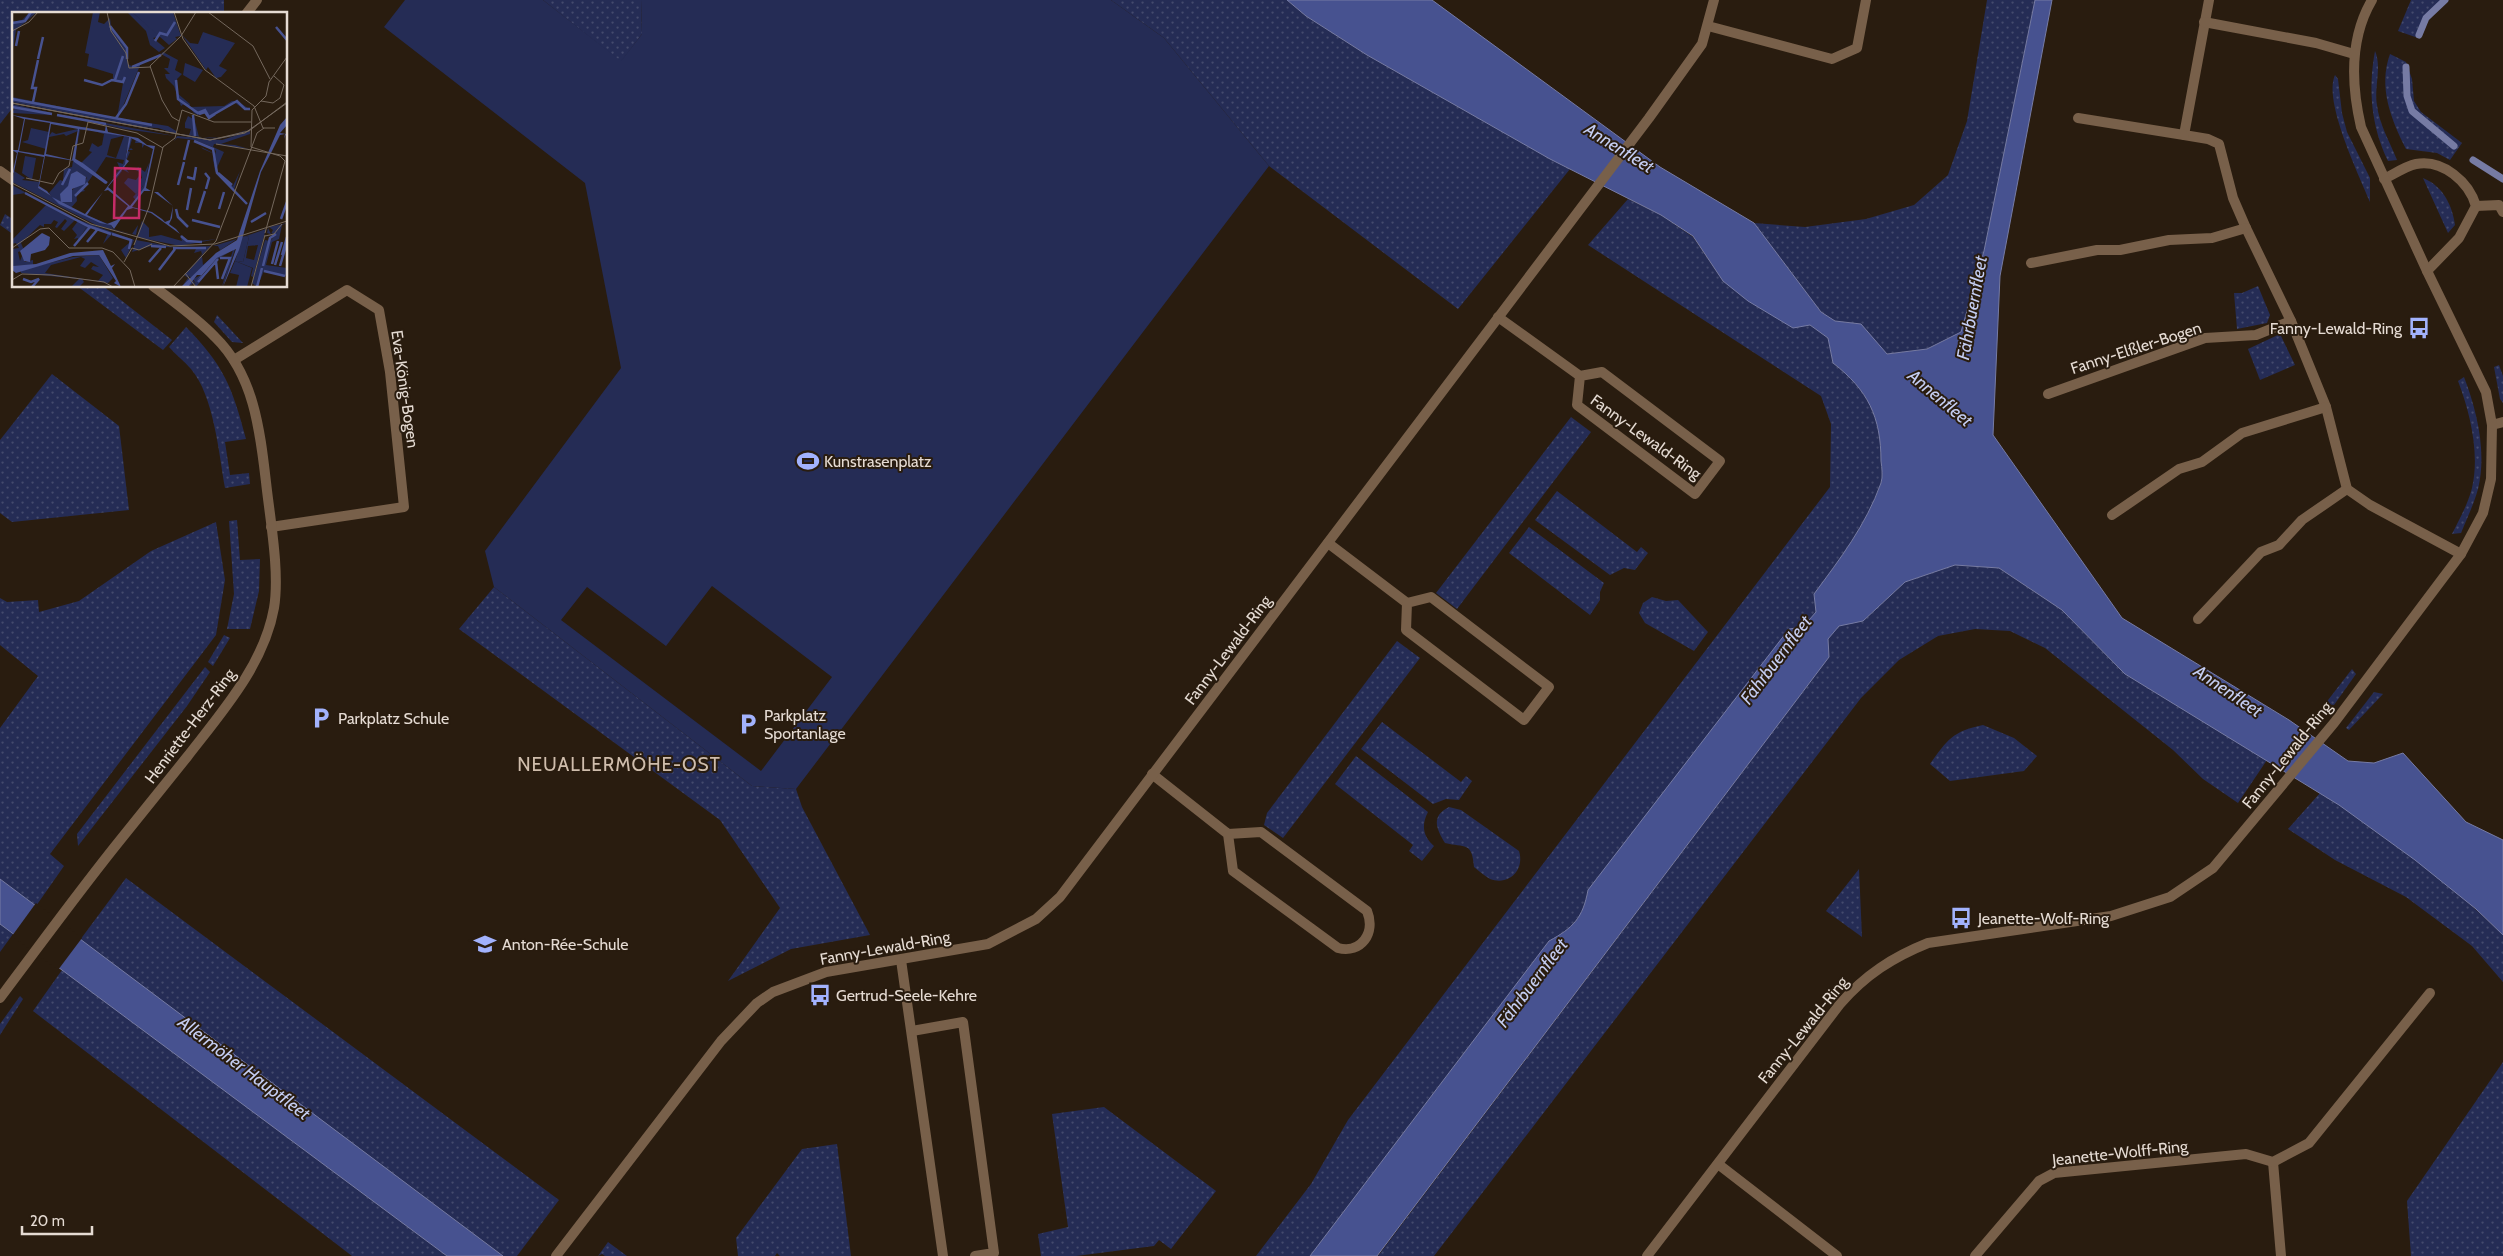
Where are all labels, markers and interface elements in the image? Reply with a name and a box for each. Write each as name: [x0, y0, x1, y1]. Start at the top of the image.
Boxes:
inset map: [12, 12, 288, 288]
water label: Annenfleet: [1579, 118, 1658, 178]
water label: Fährbuernfleet: [1952, 254, 1992, 362]
bus stop icon: Fanny-Lewald-Ring: [2406, 315, 2432, 341]
street label: Fanny-Elßler-Bogen: [2068, 318, 2204, 378]
place label: Fanny-Lewald-Ring: [2270, 319, 2403, 338]
street label: Eva-König-Bogen: [387, 329, 423, 449]
water label: Annenfleet: [1902, 364, 1977, 432]
street label: Fanny-Lewald-Ring: [1587, 390, 1706, 484]
sports icon: Kunstrasenplatz: [795, 448, 821, 474]
place label: Kunstrasenplatz: [824, 452, 932, 471]
street label: Fanny-Lewald-Ring: [1181, 591, 1276, 708]
water label: Fährbuernfleet: [1736, 611, 1817, 709]
water label: Annenfleet: [2189, 660, 2267, 722]
street label: Henriette-Herz-Ring: [141, 664, 240, 787]
street label: Fanny-Lewald-Ring: [2238, 697, 2337, 812]
parking icon: Parkplatz Schule: [308, 705, 334, 731]
place label: Parkplatz Sportanlage: [764, 706, 846, 743]
place label: Parkplatz Schule: [338, 709, 449, 728]
parking icon: Parkplatz Sportanlage: [735, 711, 761, 737]
district label: NEUALLERMÖHE-OST: [517, 753, 721, 776]
bus stop icon: Jeanette-Wolf-Ring: [1948, 905, 1974, 931]
place label: Jeanette-Wolf-Ring: [1977, 909, 2110, 928]
street label: Fanny-Lewald-Ring: [818, 927, 953, 969]
school or university icon: Anton-Rée-Schule: [472, 931, 498, 957]
water label: Fährbuernfleet: [1492, 934, 1573, 1032]
place label: Anton-Rée-Schule: [502, 935, 628, 954]
street label: Fanny-Lewald-Ring: [1754, 972, 1853, 1087]
bus stop icon: Gertrud-Seele-Kehre: [807, 982, 833, 1008]
place label: Gertrud-Seele-Kehre: [836, 986, 977, 1005]
water label: Allermöher Hauptfleet: [173, 1011, 315, 1125]
street label: Jeanette-Wolff-Ring: [2050, 1136, 2190, 1170]
scale bar: [22, 1204, 92, 1236]
text: 20 m: [30, 1212, 65, 1230]

